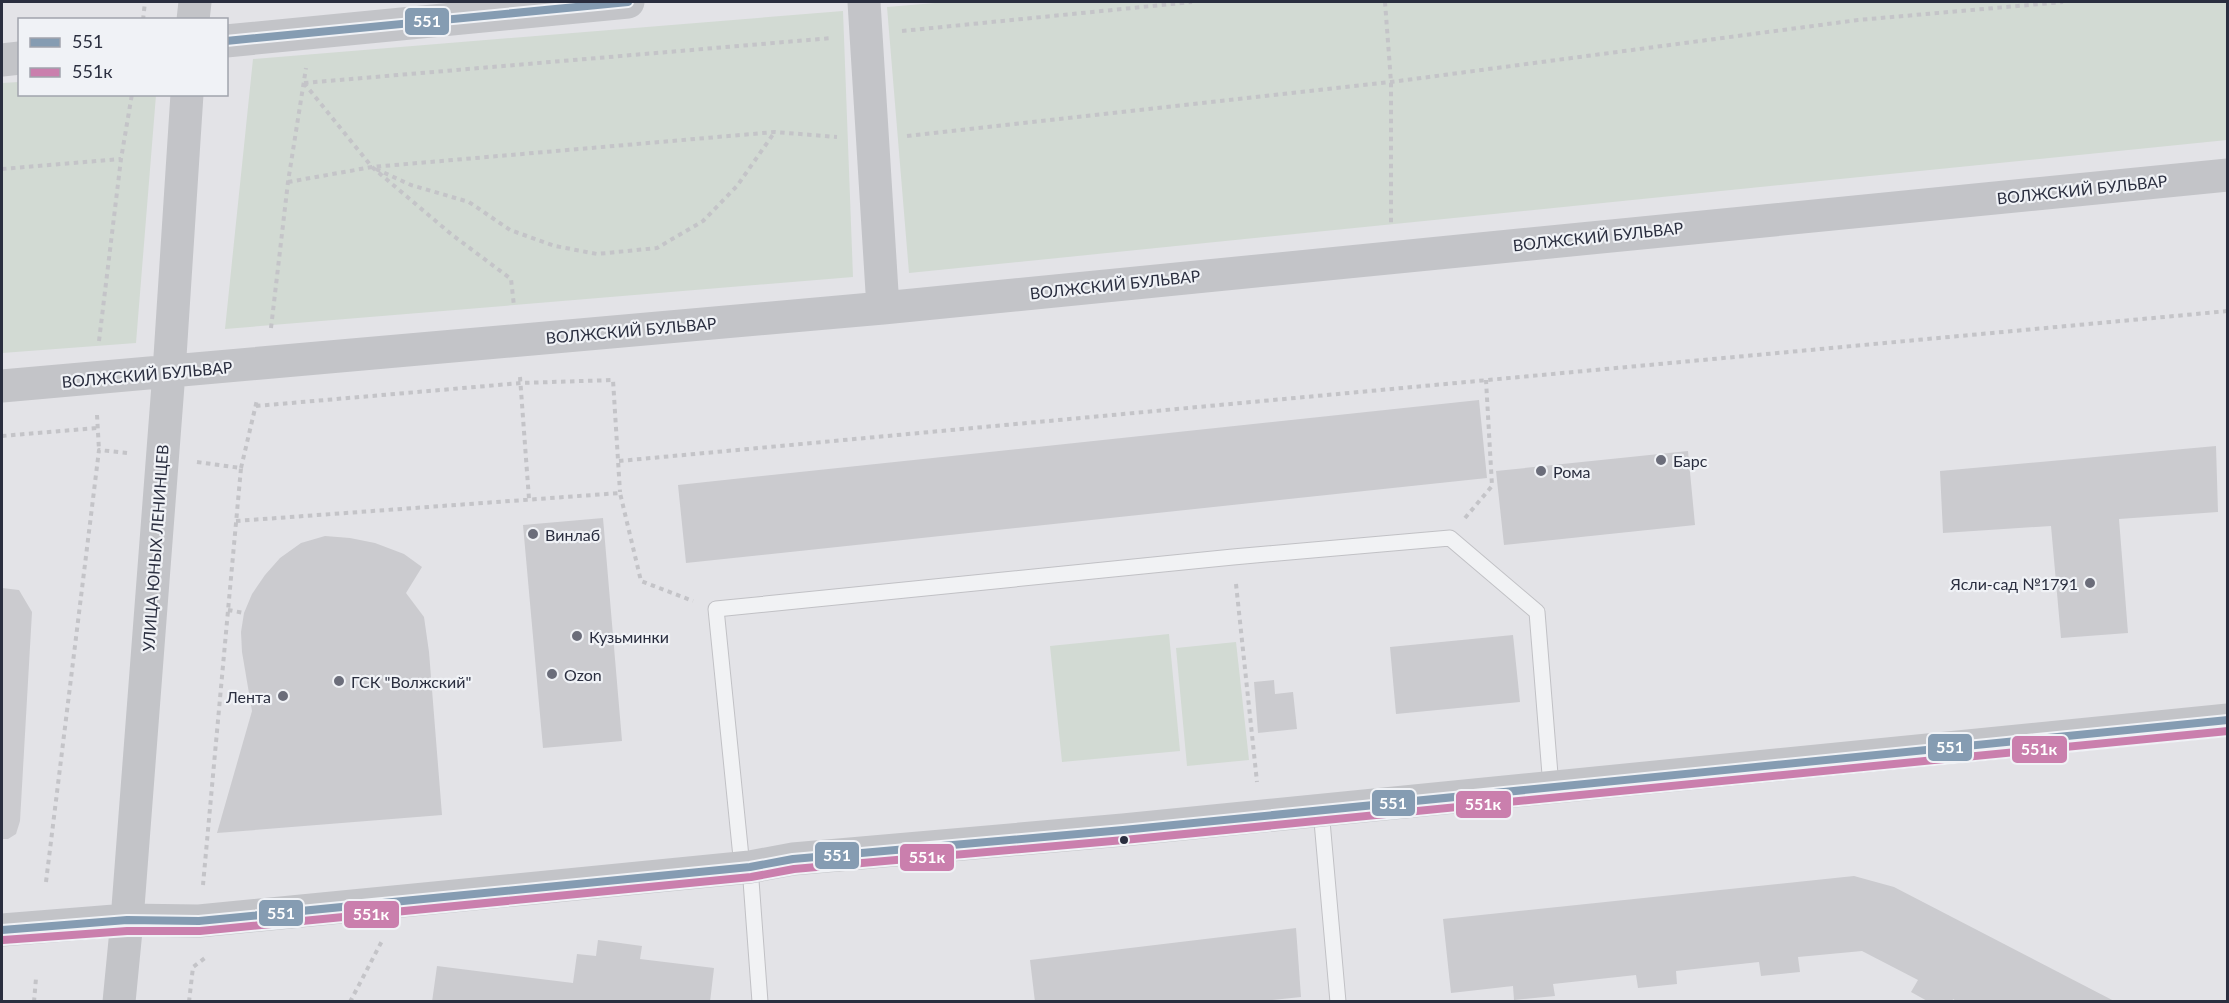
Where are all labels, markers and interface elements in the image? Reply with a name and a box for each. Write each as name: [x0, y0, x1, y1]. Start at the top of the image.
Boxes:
line badge: 551: [404, 7, 450, 36]
text: 551: [413, 11, 441, 30]
legend: [18, 18, 228, 96]
text: 551: [72, 30, 103, 52]
text: 551к: [72, 60, 113, 82]
street label: ВОЛЖСКИЙ БУЛЬВАР: [1996, 171, 2169, 207]
street label: ВОЛЖСКИЙ БУЛЬВАР: [1512, 218, 1685, 254]
street label: ВОЛЖСКИЙ БУЛЬВАР: [1029, 266, 1202, 302]
street label: ВОЛЖСКИЙ БУЛЬВАР: [545, 313, 718, 347]
street label: ВОЛЖСКИЙ БУЛЬВАР: [61, 357, 234, 391]
street label: УЛИЦА ЮНЫХ ЛЕНИНЦЕВ: [138, 444, 172, 652]
place label: Барс: [1673, 451, 1708, 470]
marker: Барс: [1654, 453, 1668, 467]
place label: Рома: [1553, 462, 1591, 481]
marker: Рома: [1534, 464, 1548, 478]
place label: Винлаб: [545, 525, 600, 544]
marker: Винлаб: [526, 527, 540, 541]
place label: Ясли-сад №1791: [1949, 574, 2078, 593]
marker: Ясли-сад №1791: [2083, 576, 2097, 590]
place label: Кузьминки: [589, 627, 669, 646]
marker: Кузьминки: [570, 629, 584, 643]
place label: Ozon: [564, 665, 602, 684]
marker: Ozon: [545, 667, 559, 681]
place label: ГСК "Волжский": [351, 672, 471, 691]
marker: ГСК "Волжский": [332, 674, 346, 688]
place label: Лента: [225, 687, 271, 706]
marker: Лента: [276, 689, 290, 703]
line badge: 551: [1927, 733, 1973, 762]
line badge: 551к: [2011, 735, 2068, 764]
text: 551: [1936, 737, 1964, 756]
text: 551к: [2021, 739, 2058, 758]
line badge: 551: [1371, 789, 1416, 817]
line badge: 551к: [1455, 790, 1512, 819]
text: 551: [1379, 793, 1407, 812]
text: 551к: [1465, 794, 1502, 813]
unlabelled marker: [1118, 834, 1130, 846]
line badge: 551: [814, 841, 860, 870]
line badge: 551к: [899, 843, 955, 872]
text: 551: [823, 845, 851, 864]
text: 551к: [909, 847, 946, 866]
line badge: 551: [258, 899, 304, 927]
line badge: 551к: [343, 900, 400, 929]
text: 551: [267, 903, 295, 922]
text: 551к: [353, 904, 390, 923]

